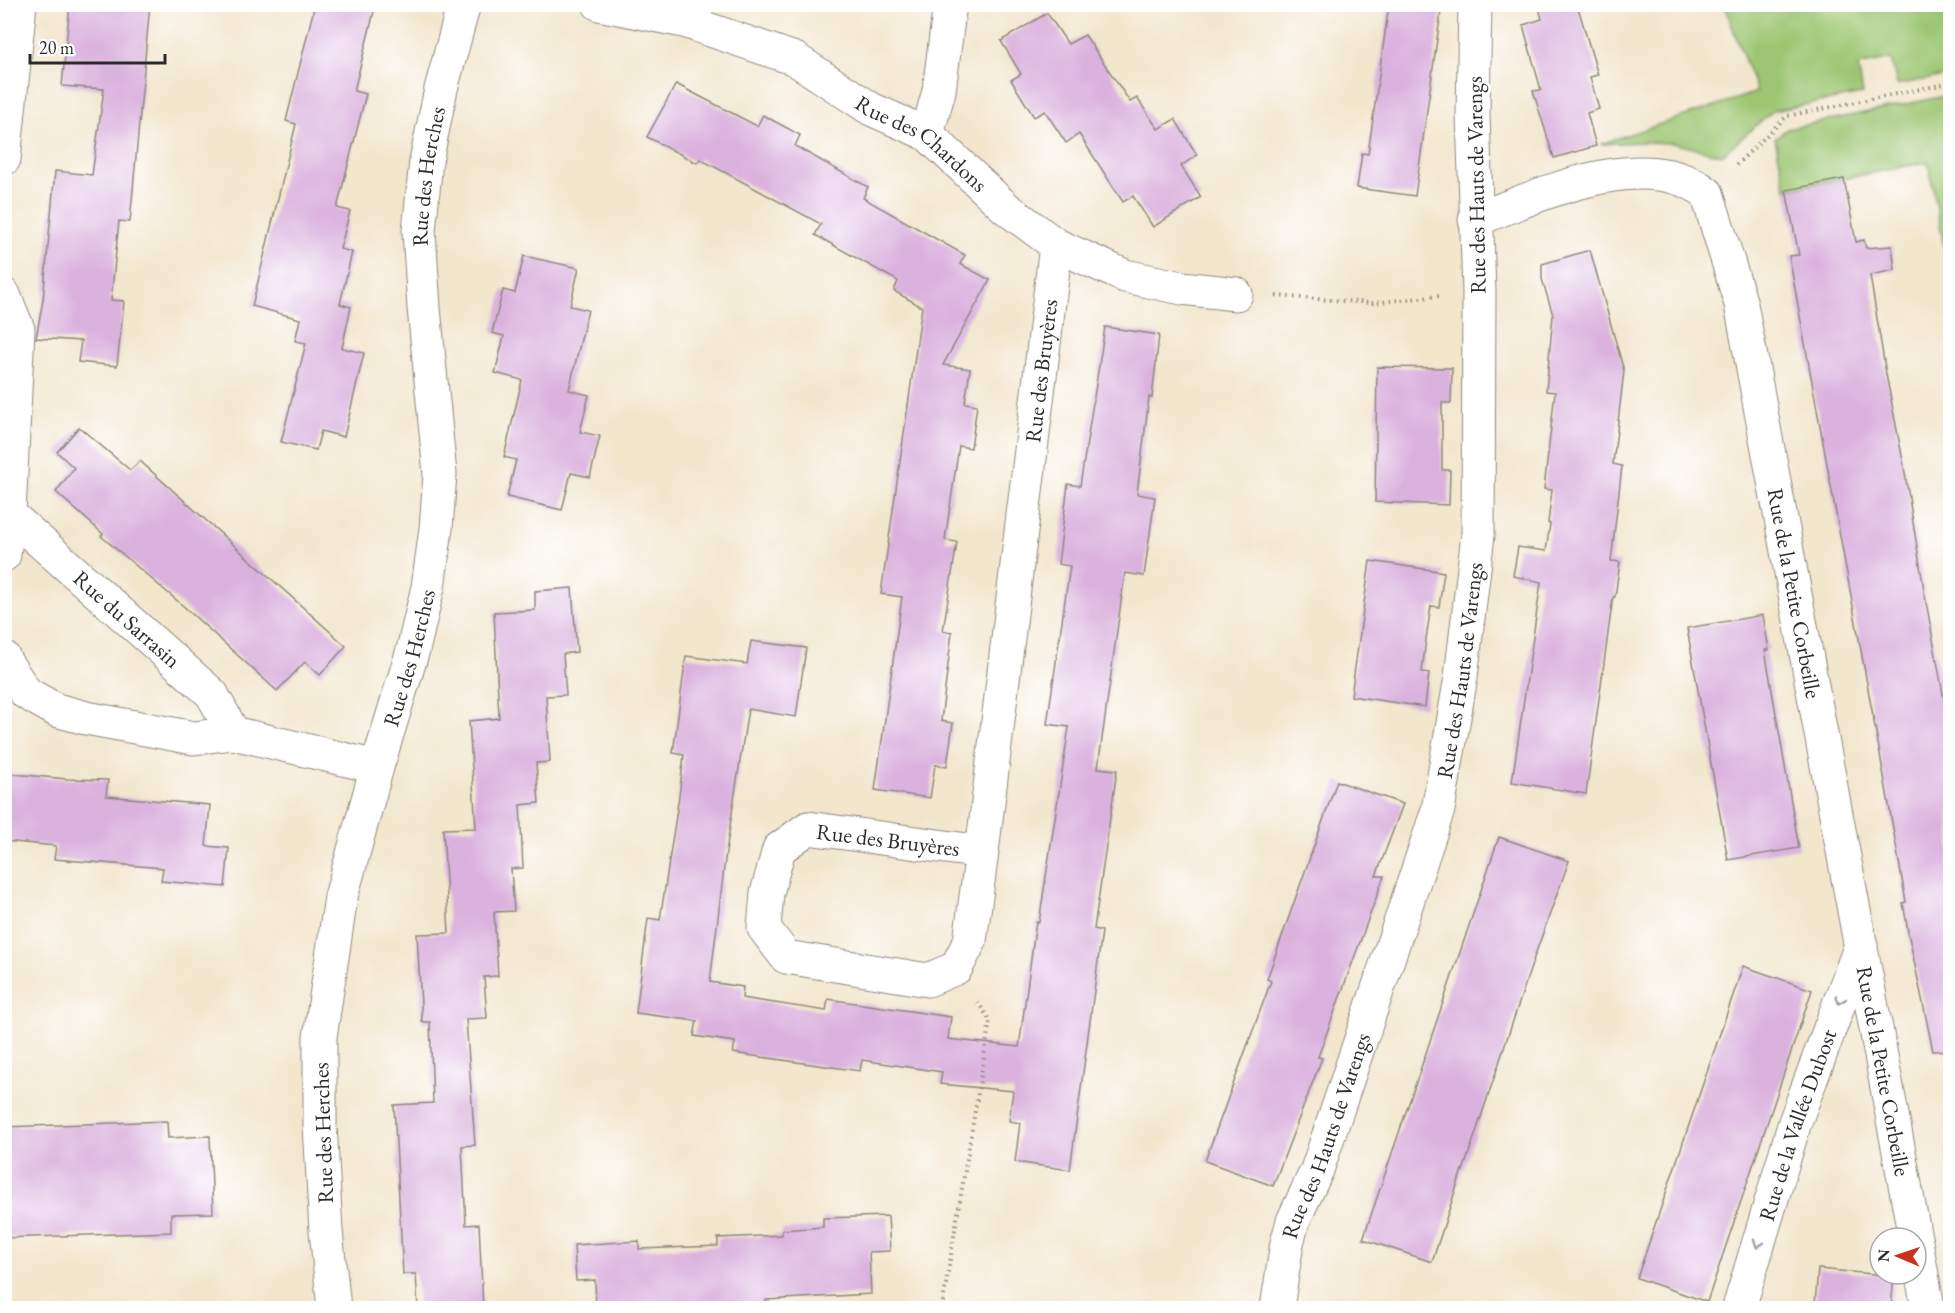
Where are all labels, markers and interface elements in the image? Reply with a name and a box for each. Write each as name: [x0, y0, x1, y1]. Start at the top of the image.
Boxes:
scale bar: [30, 27, 165, 65]
text: 20 m: [39, 36, 74, 59]
street label: Rue des Hauts de Varengs: [1460, 76, 1492, 294]
street label: Rue des Chardons: [850, 88, 994, 198]
street label: Rue des Herches: [404, 104, 452, 247]
street label: Rue des Bruyères: [1018, 297, 1064, 444]
street label: Rue de la Petite Corbeille: [1761, 486, 1829, 701]
street label: Rue des Hauts de Varengs: [1429, 561, 1489, 781]
street label: Rue du Sarrasin: [67, 563, 187, 674]
street label: Rue des Herches: [376, 586, 442, 730]
street label: Rue des Bruyères: [815, 817, 961, 863]
street label: Rue de la Petite Corbeille: [1850, 964, 1918, 1179]
one-way arrow: [1835, 994, 1848, 1005]
street label: Rue de la Vallée Dubost: [1752, 1025, 1843, 1224]
street label: Rue des Hauts de Varengs: [1274, 1029, 1377, 1242]
street label: Rue des Herches: [306, 1062, 340, 1204]
north arrow: [1868, 1226, 1928, 1286]
one-way arrow: [1753, 1238, 1765, 1249]
text: N: [1873, 1249, 1894, 1262]

